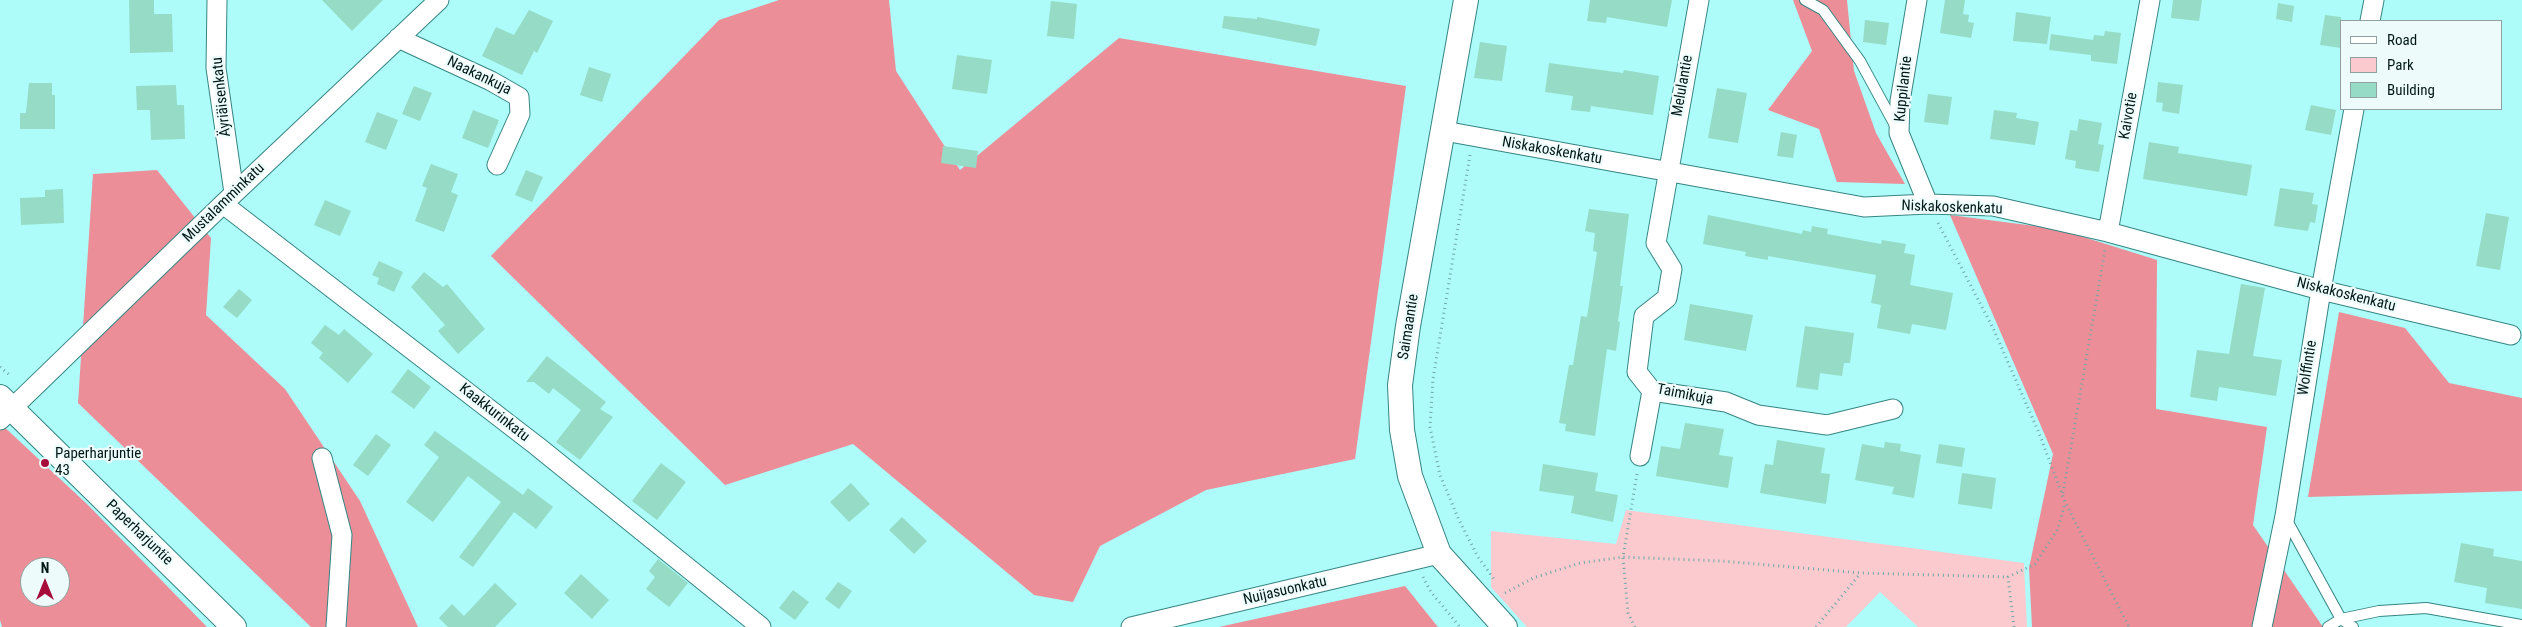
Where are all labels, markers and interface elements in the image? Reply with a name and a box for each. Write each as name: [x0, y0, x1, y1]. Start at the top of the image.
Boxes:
legend: [2340, 20, 2502, 110]
text: Road: [2387, 31, 2417, 49]
street label: Naakankuja: [444, 53, 514, 99]
street label: Melulantie: [1669, 54, 1697, 118]
street label: Kuppilantie: [1892, 55, 1916, 123]
street label: Äyriäisenkatu: [209, 56, 235, 138]
text: Park: [2387, 56, 2414, 74]
text: Building: [2387, 81, 2435, 99]
street label: Kaivotie: [2116, 91, 2142, 141]
street label: Niskakoskenkatu: [1501, 133, 1603, 169]
street label: Mustalamminkatu: [179, 159, 269, 247]
street label: Niskakoskenkatu: [1901, 197, 2003, 219]
street label: Niskakoskenkatu: [2295, 274, 2397, 316]
street label: Saimaantie: [1395, 293, 1423, 361]
street label: Wolffintie: [2295, 339, 2321, 397]
street label: Kaakkurinkatu: [455, 380, 533, 446]
street label: Taimikuja: [1655, 381, 1715, 409]
place label: Paperharjuntie 43: [55, 445, 141, 480]
marker: Paperharjuntie 43: [39, 457, 51, 469]
street label: Paperharjuntie: [102, 497, 176, 569]
north arrow: [20, 557, 70, 607]
text: N: [41, 560, 49, 576]
street label: Nuijasuonkatu: [1242, 573, 1328, 609]

